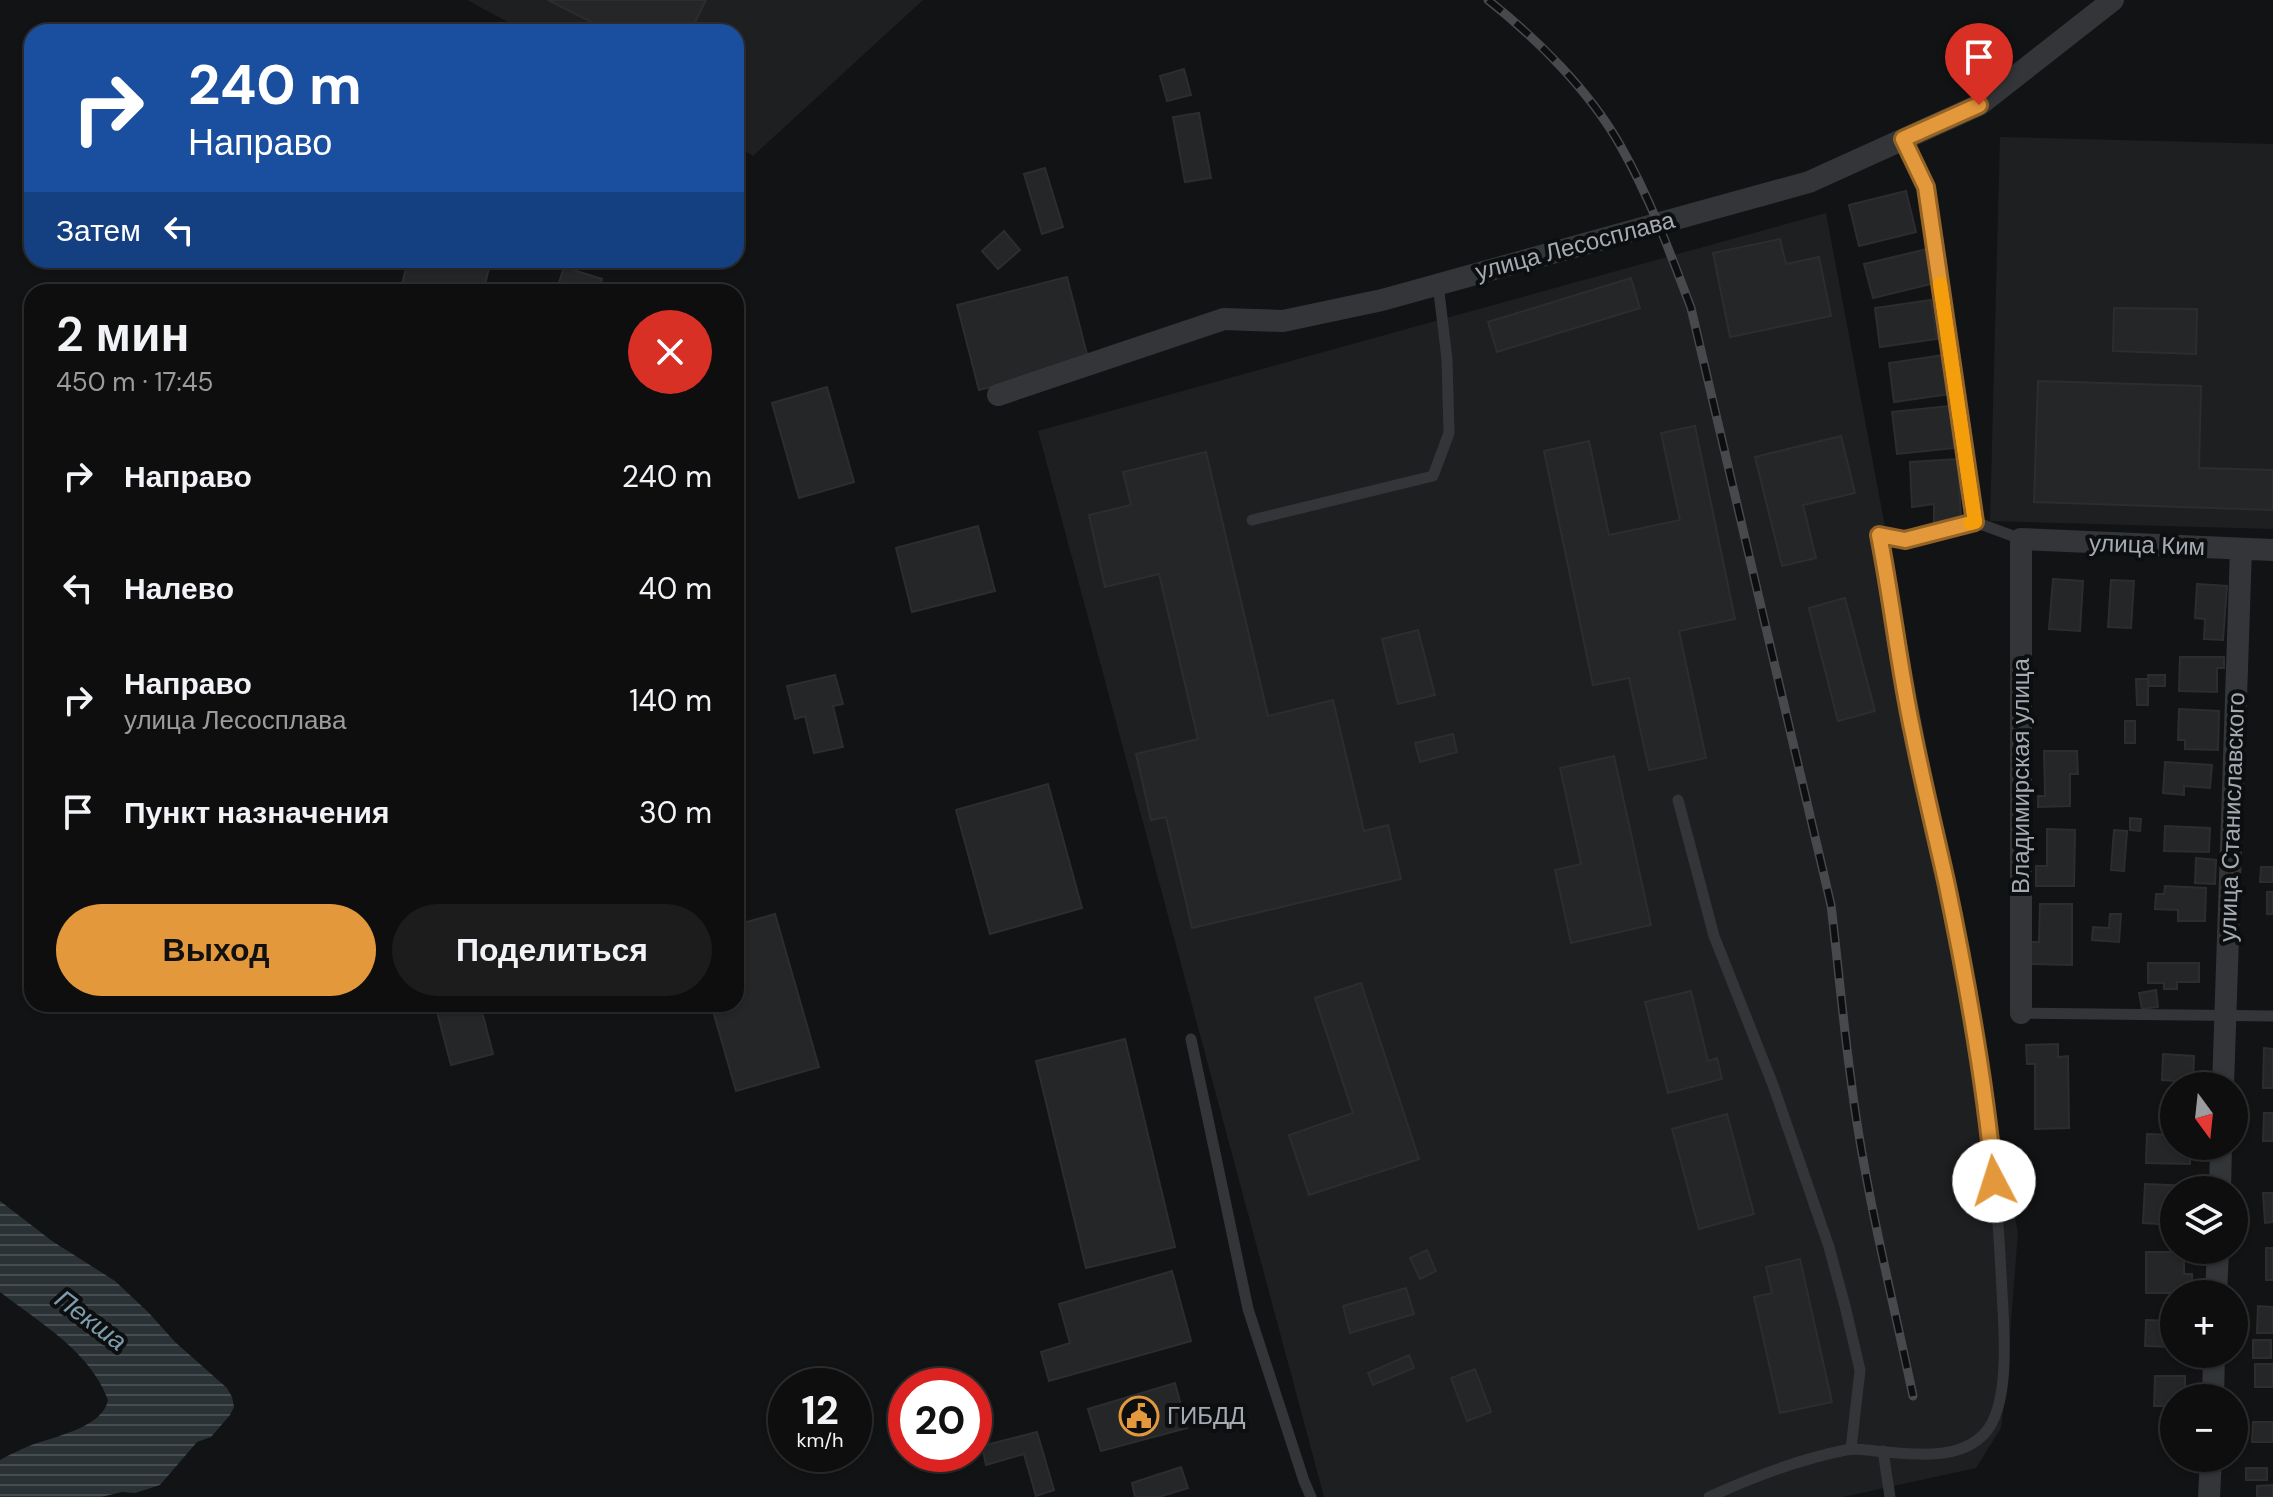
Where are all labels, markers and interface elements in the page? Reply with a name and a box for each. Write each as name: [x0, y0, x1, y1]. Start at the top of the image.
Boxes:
pin: [1945, 23, 2013, 105]
icon: arrive: [1957, 35, 2001, 79]
text: 240 m: [188, 48, 362, 121]
icon: right: [56, 56, 160, 160]
text: Направо: [188, 119, 332, 166]
street label: улица Лесосплава: [1472, 204, 1679, 287]
icon: left: [157, 208, 201, 252]
text: Затем: [56, 211, 141, 250]
text: 2 мин: [56, 303, 189, 366]
button: close: [628, 310, 712, 394]
text: 450 m · 17:45: [56, 365, 213, 399]
icon: right: [56, 454, 100, 498]
text: Направо: [124, 457, 252, 496]
text: 240 m: [622, 457, 712, 496]
street label: улица Ким: [2088, 527, 2206, 562]
icon: left: [56, 566, 100, 610]
text: Налево: [124, 569, 234, 608]
text: 40 m: [639, 569, 712, 608]
street label: Владимирская улица: [2005, 657, 2036, 894]
text: Направо: [124, 664, 252, 703]
icon: right: [56, 678, 100, 722]
text: 140 m: [629, 681, 712, 720]
street label: улица Станиславского: [2212, 692, 2251, 942]
text: улица Лесосплава: [124, 703, 346, 737]
icon: arrive: [56, 790, 100, 834]
text: Пункт назначения: [124, 793, 389, 832]
text: 30 m: [639, 793, 712, 832]
button: Выход: [56, 904, 376, 996]
button: Поделиться: [392, 904, 712, 996]
north arrow: [2160, 1072, 2248, 1160]
map controls: [2160, 1072, 2248, 1472]
position arrow: [1952, 1139, 2036, 1223]
button: layers: [2160, 1176, 2248, 1264]
button: +: [2160, 1280, 2248, 1368]
water label: Пекша: [48, 1282, 134, 1358]
speed limit sign: 20: [888, 1368, 992, 1472]
text: 12: [801, 1384, 839, 1436]
button: −: [2160, 1384, 2248, 1472]
public building icon: ГИБДД: [1118, 1395, 1160, 1437]
place label: ГИБДД: [1167, 1400, 1246, 1431]
text: km/h: [796, 1427, 844, 1453]

